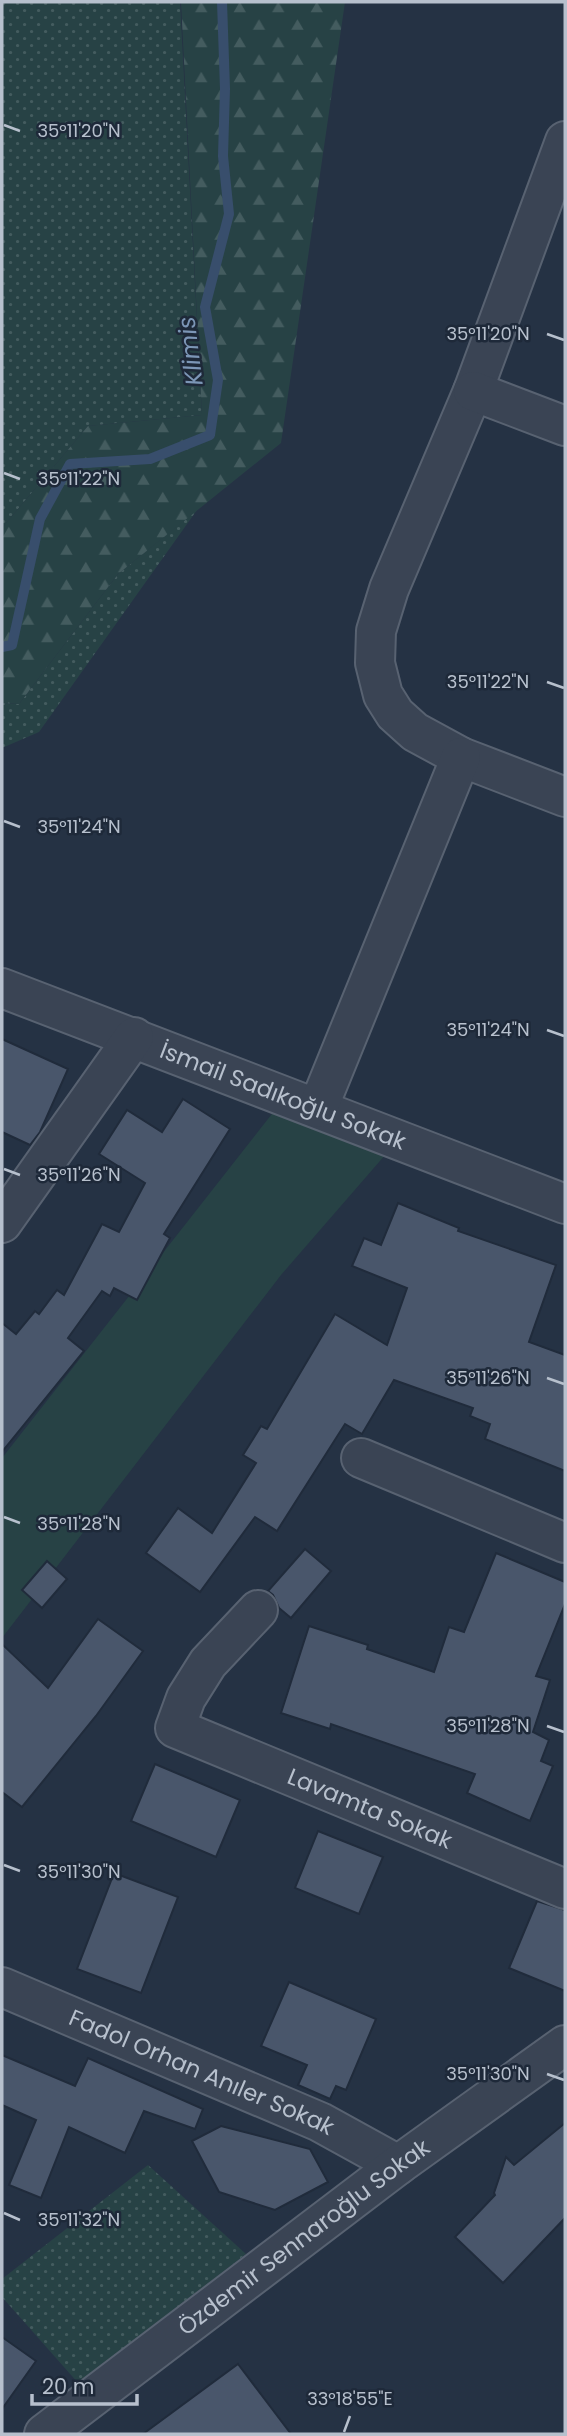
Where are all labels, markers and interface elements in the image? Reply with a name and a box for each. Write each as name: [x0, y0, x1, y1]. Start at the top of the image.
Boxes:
text: 35°11'20"N: [37, 118, 121, 143]
water label: Klimis: [169, 315, 211, 387]
text: 35°11'20"N: [446, 321, 530, 346]
text: 35°11'22"N: [38, 466, 120, 491]
text: 35°11'22"N: [447, 669, 529, 694]
text: 35°11'24"N: [37, 814, 121, 839]
text: 35°11'24"N: [446, 1017, 530, 1042]
street label: İsmail Sadıkoğlu Sokak: [155, 1034, 411, 1158]
text: 35°11'26"N: [37, 1162, 121, 1187]
text: 35°11'26"N: [446, 1365, 530, 1390]
text: 35°11'28"N: [37, 1511, 121, 1536]
text: 35°11'28"N: [446, 1713, 530, 1738]
street label: Lavamta Sokak: [283, 1760, 457, 1857]
text: 35°11'30"N: [37, 1859, 121, 1884]
street label: Fadol Orhan Anıler Sokak: [64, 2001, 340, 2143]
text: 35°11'30"N: [446, 2061, 530, 2086]
street label: Özdemir Sennaroğlu Sokak: [171, 2131, 436, 2343]
text: 35°11'32"N: [38, 2207, 120, 2232]
scale bar: [32, 2362, 136, 2406]
text: 20 m: [42, 2372, 95, 2401]
text: 33°18'55"E: [307, 2386, 393, 2411]

